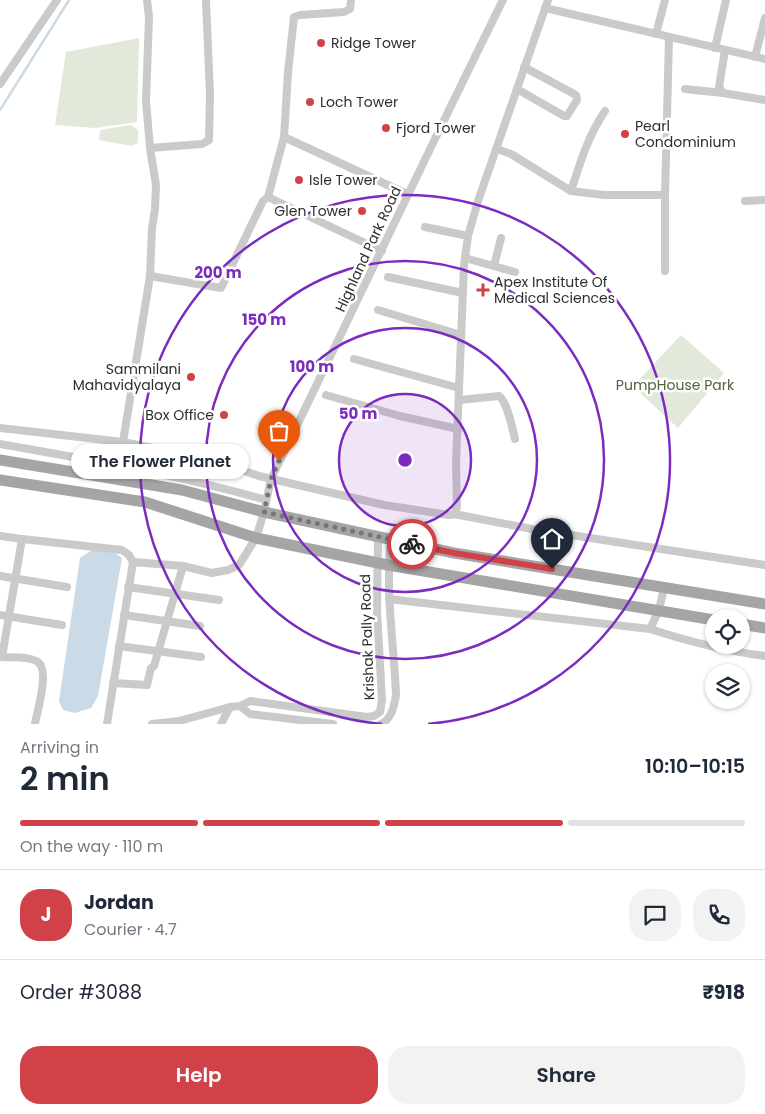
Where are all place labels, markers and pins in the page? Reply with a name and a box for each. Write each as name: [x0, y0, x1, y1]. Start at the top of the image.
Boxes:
place label: Ridge Tower: [331, 33, 416, 53]
marker: Ridge Tower: [315, 37, 327, 49]
place label: Loch Tower: [320, 92, 398, 112]
marker: Loch Tower: [304, 96, 316, 108]
place label: Pearl Condominium: [635, 116, 736, 152]
place label: Fjord Tower: [396, 118, 476, 138]
marker: Fjord Tower: [380, 122, 392, 134]
marker: Pearl Condominium: [619, 128, 631, 140]
place label: Isle Tower: [309, 170, 378, 190]
marker: Isle Tower: [293, 174, 305, 186]
place label: Glen Tower: [274, 201, 352, 221]
marker: Glen Tower: [356, 205, 368, 217]
place label: Apex Institute Of Medical Sciences: [494, 272, 615, 308]
marker: Apex Institute Of Medical Sciences: [476, 283, 490, 297]
place label: Sammilani Mahavidyalaya: [73, 359, 181, 395]
marker: Sammilani Mahavidyalaya: [185, 371, 197, 383]
place label: Box Office: [145, 405, 214, 425]
marker: Box Office: [218, 409, 230, 421]
pin: [258, 410, 300, 461]
callout: The Flower Planet: [71, 444, 249, 478]
centre of rings: [396, 451, 414, 469]
pin: [531, 518, 573, 569]

